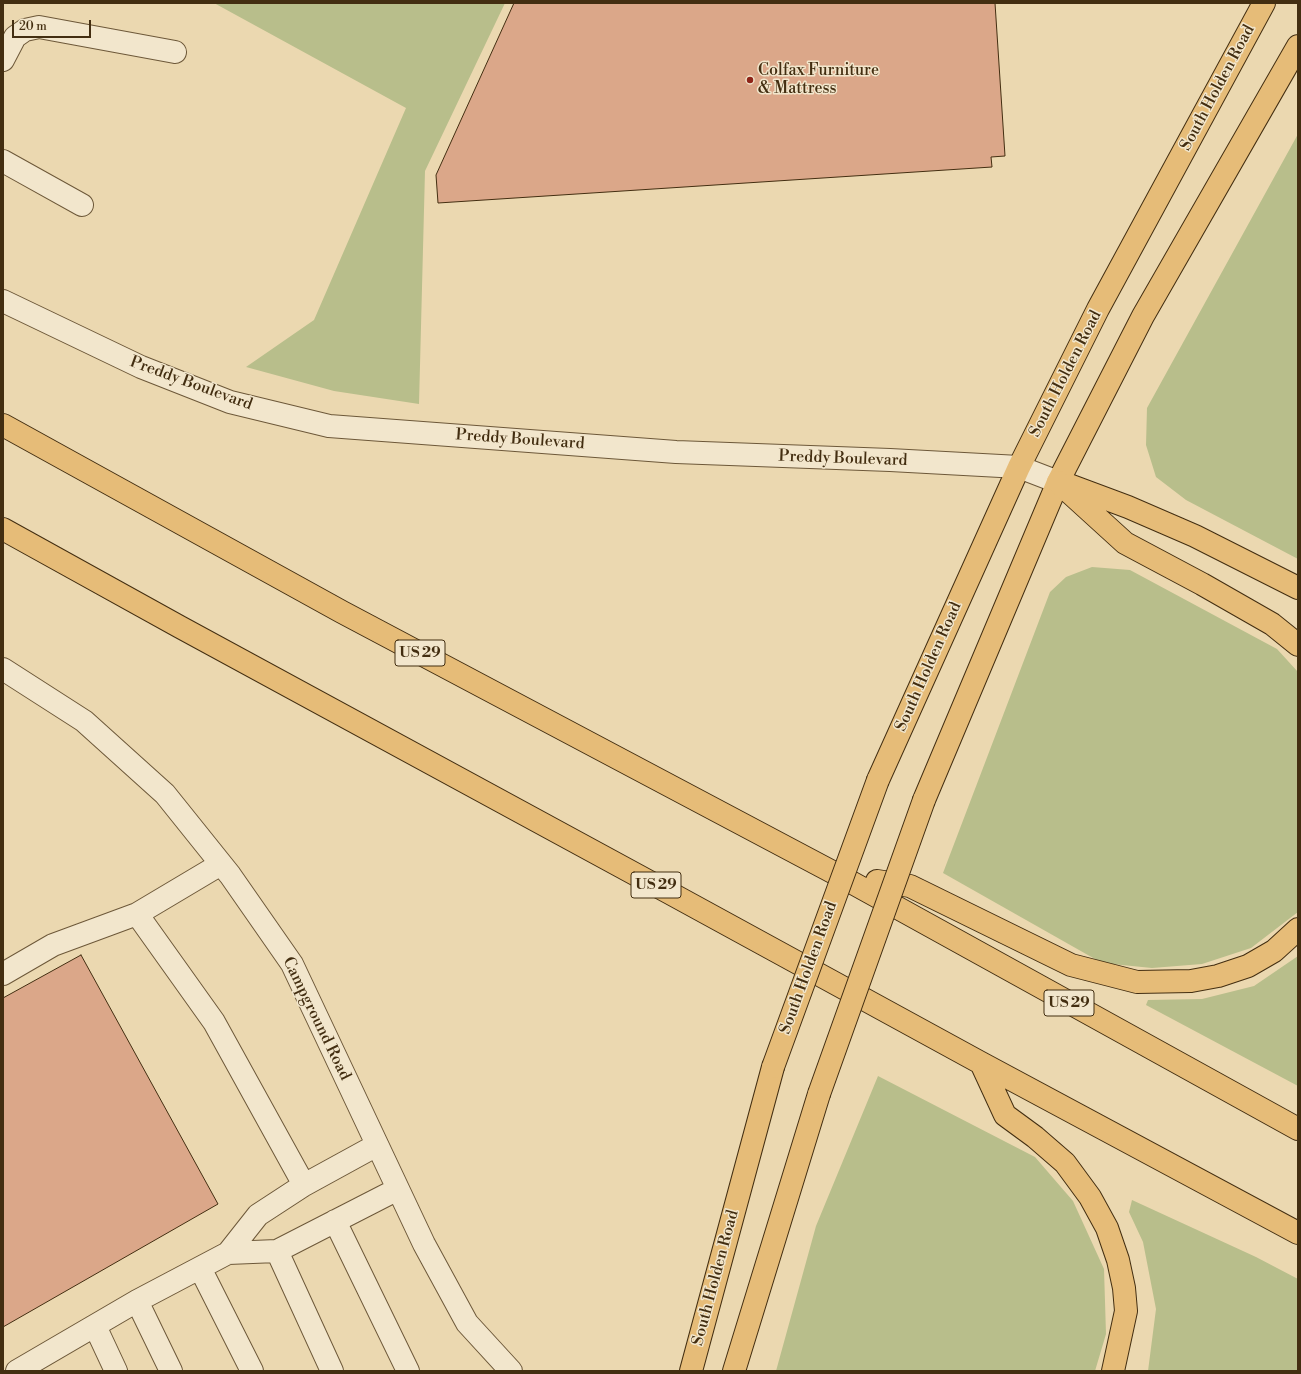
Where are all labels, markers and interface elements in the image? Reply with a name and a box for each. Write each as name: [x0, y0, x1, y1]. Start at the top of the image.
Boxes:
scale bar: [14, 12, 93, 38]
text: 20 m: [19, 19, 47, 34]
street label: South Holden Road: [1177, 22, 1259, 154]
place label: Colfax Furniture & Mattress: [758, 61, 879, 99]
marker: Colfax Furniture & Mattress: [745, 75, 755, 85]
street label: South Holden Road: [1026, 307, 1106, 441]
street label: Preddy Boulevard: [127, 353, 255, 415]
street label: Preddy Boulevard: [455, 426, 585, 454]
street label: Preddy Boulevard: [778, 447, 908, 471]
street label: South Holden Road: [892, 599, 966, 735]
road number: US 29: [395, 640, 445, 666]
road number: US 29: [631, 872, 681, 898]
street label: South Holden Road: [776, 899, 842, 1037]
street label: Campground Road: [278, 954, 354, 1084]
road number: US 29: [1044, 990, 1094, 1016]
street label: South Holden Road: [689, 1208, 743, 1348]

